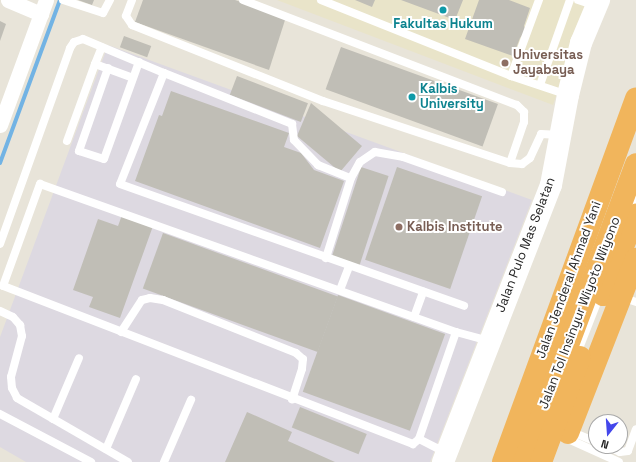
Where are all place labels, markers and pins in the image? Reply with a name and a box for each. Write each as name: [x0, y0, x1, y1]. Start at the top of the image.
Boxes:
marker: Fakultas Hukum: [438, 5, 448, 15]
place label: Fakultas Hukum: [393, 16, 493, 32]
place label: Universitas Jayabaya: [513, 48, 583, 79]
marker: Universitas Jayabaya: [500, 58, 510, 68]
place label: Kalbis University: [420, 82, 484, 113]
marker: Kalbis University: [407, 92, 417, 102]
place label: Kalbis Institute: [407, 219, 503, 235]
marker: Kalbis Institute: [394, 222, 404, 232]

